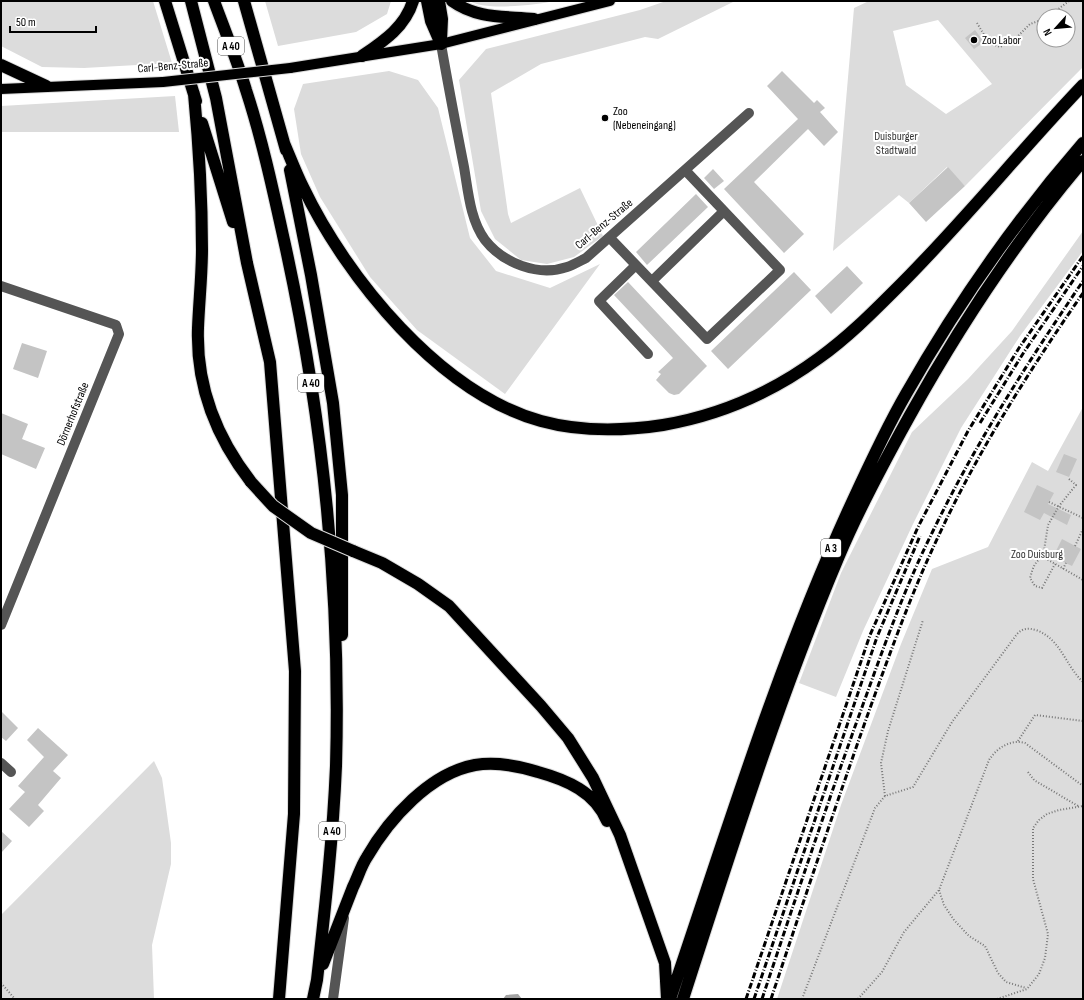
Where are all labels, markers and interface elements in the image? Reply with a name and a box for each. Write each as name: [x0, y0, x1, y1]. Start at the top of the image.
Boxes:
scale bar: [10, 8, 96, 34]
north arrow: [1036, 8, 1076, 48]
text: 50 m: [16, 15, 36, 30]
text: N: [1040, 27, 1055, 38]
place label: Zoo Labor: [982, 33, 1022, 48]
marker: Zoo Labor: [969, 35, 979, 45]
road number: A 40: [218, 37, 244, 55]
street label: Carl-Benz-Straße: [137, 55, 209, 77]
place label: Zoo (Nebeneingang): [613, 104, 676, 133]
marker: Zoo (Nebeneingang): [600, 113, 610, 123]
park label: Duisburger Stadtwald: [874, 129, 918, 158]
street label: Carl-Benz-Straße: [572, 195, 636, 252]
road number: A 40: [298, 374, 324, 392]
street label: Dörnerhofstraße: [53, 380, 93, 448]
road number: A 3: [821, 539, 841, 557]
park label: Zoo Duisburg: [1011, 547, 1063, 562]
road number: A 40: [319, 822, 345, 840]

